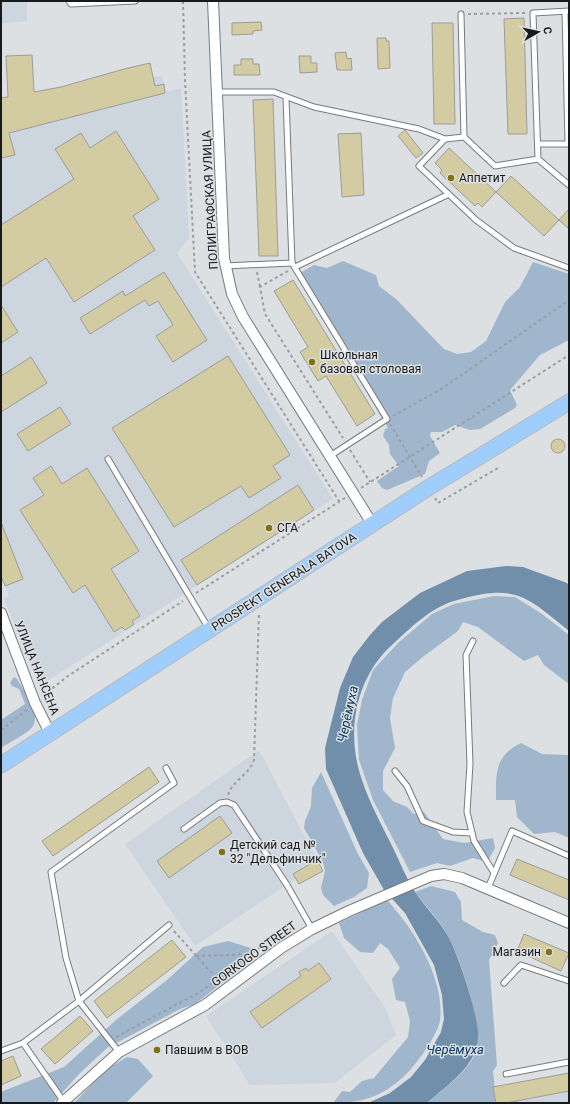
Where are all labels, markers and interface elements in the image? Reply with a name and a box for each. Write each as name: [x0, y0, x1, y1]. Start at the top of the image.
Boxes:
north arrow: [518, 12, 558, 52]
text: С: [540, 26, 554, 35]
street label: ПОЛИГРАФСКАЯ УЛИЦА: [199, 130, 221, 270]
place label: Аппетит: [459, 171, 506, 185]
marker: Аппетит: [446, 173, 456, 183]
place label: Школьная базовая столовая: [320, 348, 421, 376]
marker: Школьная базовая столовая: [307, 357, 317, 367]
place label: СГА: [277, 521, 298, 535]
marker: СГА: [264, 523, 274, 533]
street label: PROSPEKT GENERALA BATOVA: [209, 530, 359, 634]
street label: УЛИЦА НАНСЕНА: [12, 619, 62, 717]
water label: Черёмуха: [334, 684, 361, 744]
place label: Детский сад № 32 "Дельфинчик": [230, 838, 326, 866]
marker: Детский сад № 32 "Дельфинчик": [217, 847, 227, 857]
street label: GORKOGO STREET: [209, 919, 299, 989]
place label: Магазин: [492, 945, 541, 959]
marker: Магазин: [544, 947, 554, 957]
water label: Черёмуха: [426, 1042, 484, 1057]
place label: Павшим в ВОВ: [165, 1043, 249, 1057]
marker: Павшим в ВОВ: [152, 1045, 162, 1055]

